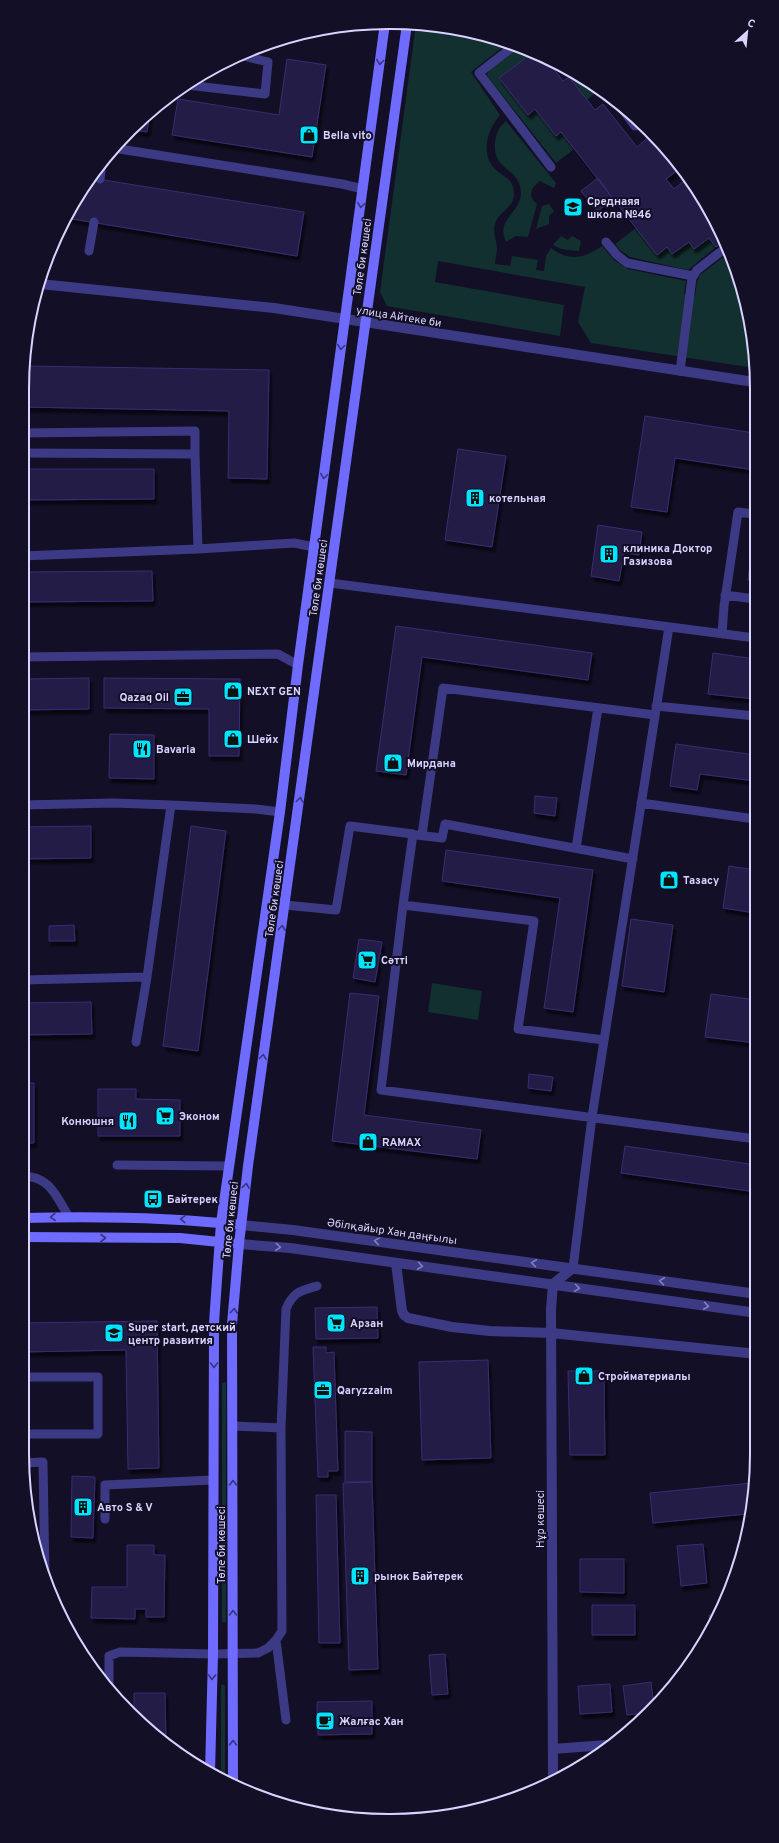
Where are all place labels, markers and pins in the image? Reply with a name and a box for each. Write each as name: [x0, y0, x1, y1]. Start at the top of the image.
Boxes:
shop icon: Bella vito: [298, 124, 320, 146]
place label: Bella vito: [323, 129, 372, 143]
place label: Среднаяя школа №46: [587, 195, 652, 222]
school or university icon: Среднаяя школа №46: [562, 196, 584, 218]
building icon: котельная: [464, 487, 486, 509]
place label: котельная: [489, 492, 546, 506]
place label: клиника Доктор Газизова: [623, 542, 712, 569]
building icon: клиника Доктор Газизова: [598, 543, 620, 565]
shop icon: NEXT GEN: [222, 680, 244, 702]
place label: NEXT GEN: [247, 685, 301, 699]
office icon: Qazaq Oil: [172, 686, 194, 708]
place label: Qazaq Oil: [120, 691, 169, 705]
shop icon: Шейх: [222, 728, 244, 750]
place label: Шейх: [247, 733, 279, 747]
restaurant icon: Bavaria: [131, 738, 153, 760]
place label: Bavaria: [156, 743, 196, 757]
shop icon: Мирдана: [382, 752, 404, 774]
place label: Мирдана: [407, 757, 456, 771]
shop icon: Тазасу: [658, 869, 680, 891]
place label: Тазасу: [683, 874, 719, 888]
supermarket icon: Cәтті: [356, 949, 378, 971]
place label: Cәтті: [381, 954, 408, 968]
supermarket icon: Эконом: [154, 1105, 176, 1127]
restaurant icon: Конюшня: [117, 1110, 139, 1132]
place label: Эконом: [179, 1110, 220, 1124]
place label: Конюшня: [61, 1115, 114, 1129]
shop icon: RAMAX: [357, 1131, 379, 1153]
place label: RAMAX: [382, 1136, 422, 1150]
bus stop icon: Байтерек: [142, 1188, 164, 1210]
place label: Байтерек: [167, 1193, 218, 1207]
supermarket icon: Арзан: [325, 1312, 347, 1334]
place label: Арзан: [350, 1317, 383, 1331]
place label: Super start, детский центр развития: [128, 1321, 236, 1348]
school or university icon: Super start, детский центр развития: [103, 1322, 125, 1344]
shop icon: Стройматериалы: [573, 1365, 595, 1387]
place label: Стройматериалы: [598, 1370, 691, 1384]
office icon: Qaryzzaim: [312, 1379, 334, 1401]
place label: Qaryzzaim: [337, 1384, 393, 1398]
building icon: Авто S & V: [72, 1496, 94, 1518]
place label: Авто S & V: [97, 1501, 153, 1515]
building icon: рынок Байтерек: [349, 1565, 371, 1587]
place label: рынок Байтерек: [374, 1570, 464, 1584]
cafe icon: Жалғас Хан: [314, 1710, 336, 1732]
place label: Жалғас Хан: [339, 1715, 404, 1729]

